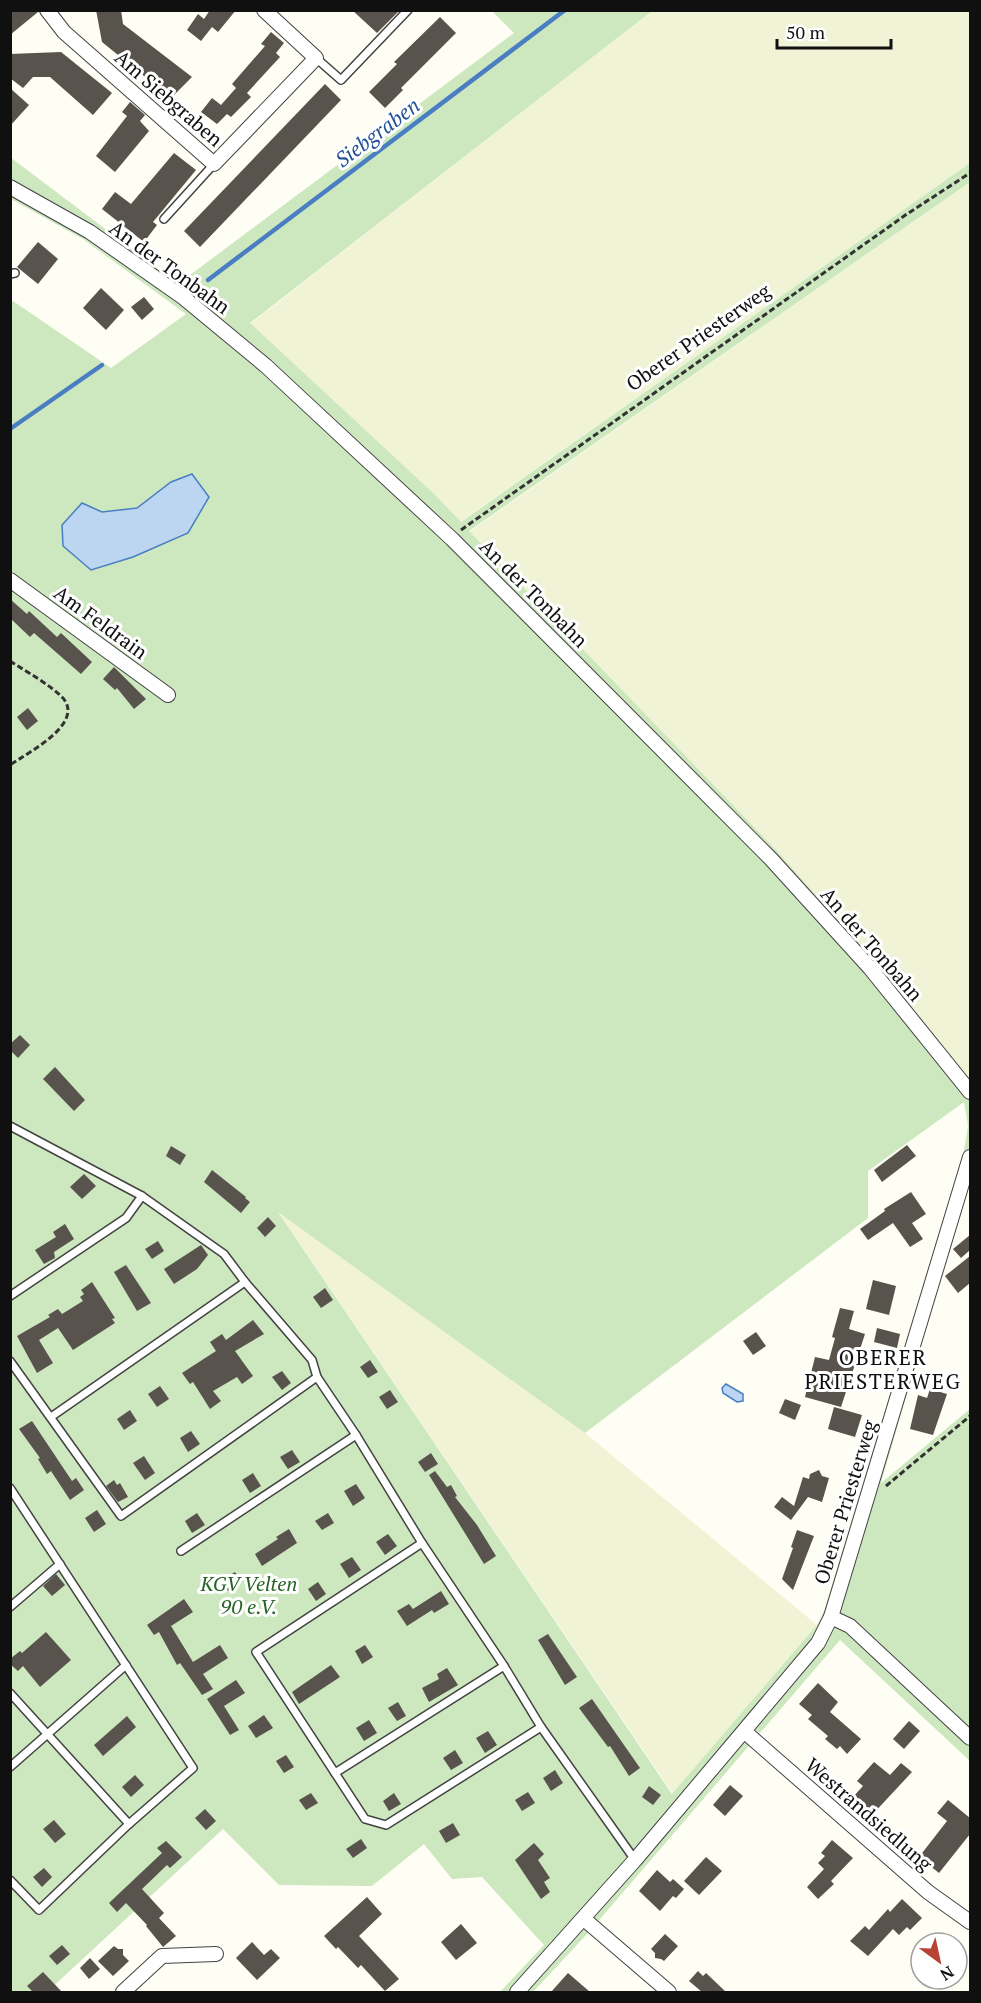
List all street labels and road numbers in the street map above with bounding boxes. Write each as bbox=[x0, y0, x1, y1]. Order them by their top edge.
street label: Am Siebgraben bbox=[109, 44, 229, 152]
street label: An der Tonbahn bbox=[104, 214, 236, 320]
street label: Oberer Priesterweg bbox=[620, 277, 776, 397]
street label: An der Tonbahn bbox=[474, 533, 594, 653]
street label: Am Feldrain bbox=[49, 579, 153, 665]
street label: An der Tonbahn bbox=[815, 881, 929, 1007]
street label: Oberer Priesterweg bbox=[807, 1416, 883, 1588]
street label: Westrandsiedlung bbox=[800, 1751, 939, 1877]

